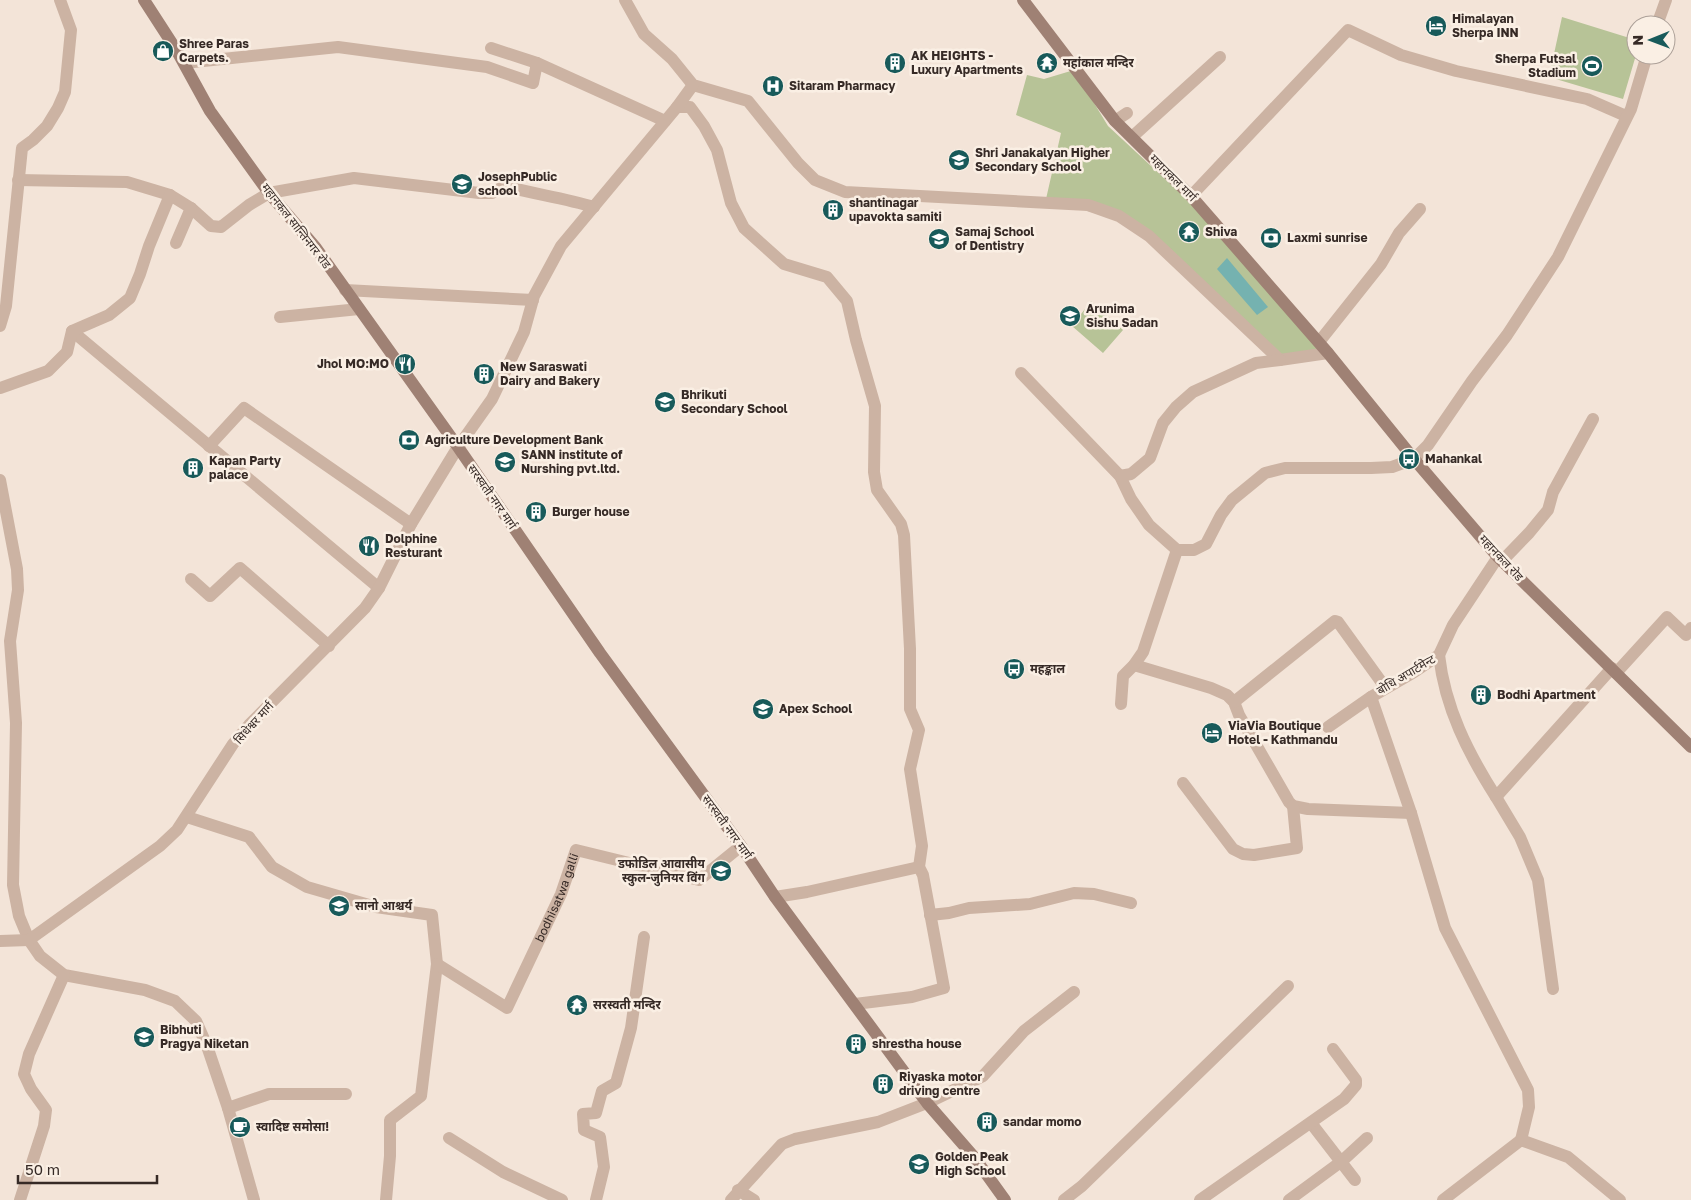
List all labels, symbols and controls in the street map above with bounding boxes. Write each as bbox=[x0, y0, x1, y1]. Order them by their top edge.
place label: Himalayan Sherpa INN bbox=[1452, 11, 1519, 40]
hotel icon: Himalayan Sherpa INN bbox=[1424, 14, 1448, 38]
north arrow bbox=[1626, 15, 1676, 65]
text: N bbox=[1629, 35, 1646, 46]
place label: Shree Paras Carpets. bbox=[179, 36, 249, 65]
shop icon: Shree Paras Carpets. bbox=[151, 39, 175, 63]
place label: AK HEIGHTS - Luxury Apartments bbox=[911, 48, 1023, 77]
building icon: AK HEIGHTS - Luxury Apartments bbox=[883, 51, 907, 75]
temple icon: महांकाल मन्दिर bbox=[1035, 51, 1059, 75]
place label: Sherpa Futsal Stadium bbox=[1495, 51, 1576, 80]
sports icon: Sherpa Futsal Stadium bbox=[1580, 54, 1604, 78]
place label: महांकाल मन्दिर bbox=[1063, 55, 1135, 70]
hospital icon: Sitaram Pharmacy bbox=[761, 74, 785, 98]
place label: Sitaram Pharmacy bbox=[789, 78, 896, 93]
place label: Shri Janakalyan Higher Secondary School bbox=[975, 145, 1110, 174]
school or university icon: Shri Janakalyan Higher Secondary School bbox=[947, 148, 971, 172]
street label: महानकल मार्ग bbox=[1147, 151, 1201, 205]
place label: JosephPublic school bbox=[478, 169, 557, 198]
school or university icon: JosephPublic school bbox=[450, 172, 474, 196]
street label: महानकल सान्तिनगर रोड bbox=[258, 180, 335, 272]
place label: shantinagar upavokta samiti bbox=[849, 195, 942, 224]
building icon: shantinagar upavokta samiti bbox=[821, 198, 845, 222]
temple icon: Shiva bbox=[1177, 220, 1201, 244]
place label: Samaj School of Dentistry bbox=[955, 224, 1034, 253]
place label: Shiva bbox=[1205, 224, 1237, 239]
bank icon: Laxmi sunrise bbox=[1259, 226, 1283, 250]
school or university icon: Samaj School of Dentistry bbox=[927, 227, 951, 251]
place label: Laxmi sunrise bbox=[1287, 230, 1368, 245]
place label: Arunima Sishu Sadan bbox=[1086, 301, 1158, 330]
school or university icon: Arunima Sishu Sadan bbox=[1058, 304, 1082, 328]
restaurant icon: Jhol MO:MO bbox=[393, 352, 417, 376]
place label: Jhol MO:MO bbox=[317, 356, 389, 371]
place label: New Saraswati Dairy and Bakery bbox=[500, 359, 601, 388]
building icon: New Saraswati Dairy and Bakery bbox=[472, 362, 496, 386]
place label: Bhrikuti Secondary School bbox=[681, 387, 788, 416]
school or university icon: Bhrikuti Secondary School bbox=[653, 390, 677, 414]
bank icon: Agriculture Development Bank bbox=[397, 428, 421, 452]
place label: Agriculture Development Bank bbox=[425, 432, 603, 447]
place label: SANN institute of Nurshing pvt.ltd. bbox=[521, 447, 623, 476]
bus stop icon: Mahankal bbox=[1397, 447, 1421, 471]
school or university icon: SANN institute of Nurshing pvt.ltd. bbox=[493, 450, 517, 474]
place label: Mahankal bbox=[1425, 451, 1482, 466]
place label: Kapan Party palace bbox=[209, 453, 282, 482]
building icon: Kapan Party palace bbox=[181, 456, 205, 480]
street label: सरस्वती नगर मार्ग bbox=[465, 461, 521, 533]
building icon: Burger house bbox=[524, 500, 548, 524]
place label: Burger house bbox=[552, 504, 630, 519]
place label: Dolphine Resturant bbox=[385, 531, 443, 560]
street label: महानकल रोड bbox=[1476, 531, 1527, 584]
restaurant icon: Dolphine Resturant bbox=[357, 534, 381, 558]
street label: बोधि अपार्टमेन्ट bbox=[1374, 651, 1439, 698]
bus stop icon: महङ्काल bbox=[1002, 657, 1026, 681]
place label: महङ्काल bbox=[1030, 661, 1066, 676]
building icon: Bodhi Apartment bbox=[1469, 683, 1493, 707]
place label: Bodhi Apartment bbox=[1497, 687, 1596, 702]
school or university icon: Apex School bbox=[751, 697, 775, 721]
street label: सिधेश्वर मार्ग bbox=[231, 698, 277, 747]
place label: Apex School bbox=[779, 701, 852, 716]
place label: ViaVia Boutique Hotel - Kathmandu bbox=[1228, 718, 1338, 747]
hotel icon: ViaVia Boutique Hotel - Kathmandu bbox=[1200, 721, 1224, 745]
street label: सरस्वती नगर मार्ग bbox=[699, 792, 756, 863]
street label: bodhisatwa galli bbox=[531, 851, 581, 944]
place label: डफोडिल आवासीय स्कुल-जुनियर विंग bbox=[617, 856, 706, 887]
school or university icon: डफोडिल आवासीय स्कुल-जुनियर विंग bbox=[709, 859, 733, 883]
school or university icon: सानो आश्चर्य bbox=[327, 894, 351, 918]
place label: सानो आश्चर्य bbox=[355, 898, 413, 913]
temple icon: सरस्वती मन्दिर bbox=[565, 993, 589, 1017]
place label: सरस्वती मन्दिर bbox=[593, 997, 661, 1012]
place label: Bibhuti Pragya Niketan bbox=[160, 1022, 249, 1051]
school or university icon: Bibhuti Pragya Niketan bbox=[132, 1025, 156, 1049]
building icon: shrestha house bbox=[844, 1032, 868, 1056]
place label: shrestha house bbox=[872, 1036, 962, 1051]
place label: Riyaska motor driving centre bbox=[899, 1069, 983, 1098]
building icon: Riyaska motor driving centre bbox=[871, 1072, 895, 1096]
building icon: sandar momo bbox=[975, 1110, 999, 1134]
place label: sandar momo bbox=[1003, 1114, 1081, 1129]
cafe icon: स्वादिष्ट समोसा! bbox=[228, 1115, 252, 1139]
place label: स्वादिष्ट समोसा! bbox=[256, 1119, 329, 1134]
place label: Golden Peak High School bbox=[935, 1149, 1009, 1178]
scale bar bbox=[18, 1152, 156, 1184]
school or university icon: Golden Peak High School bbox=[907, 1152, 931, 1176]
text: 50 m bbox=[25, 1160, 60, 1178]

